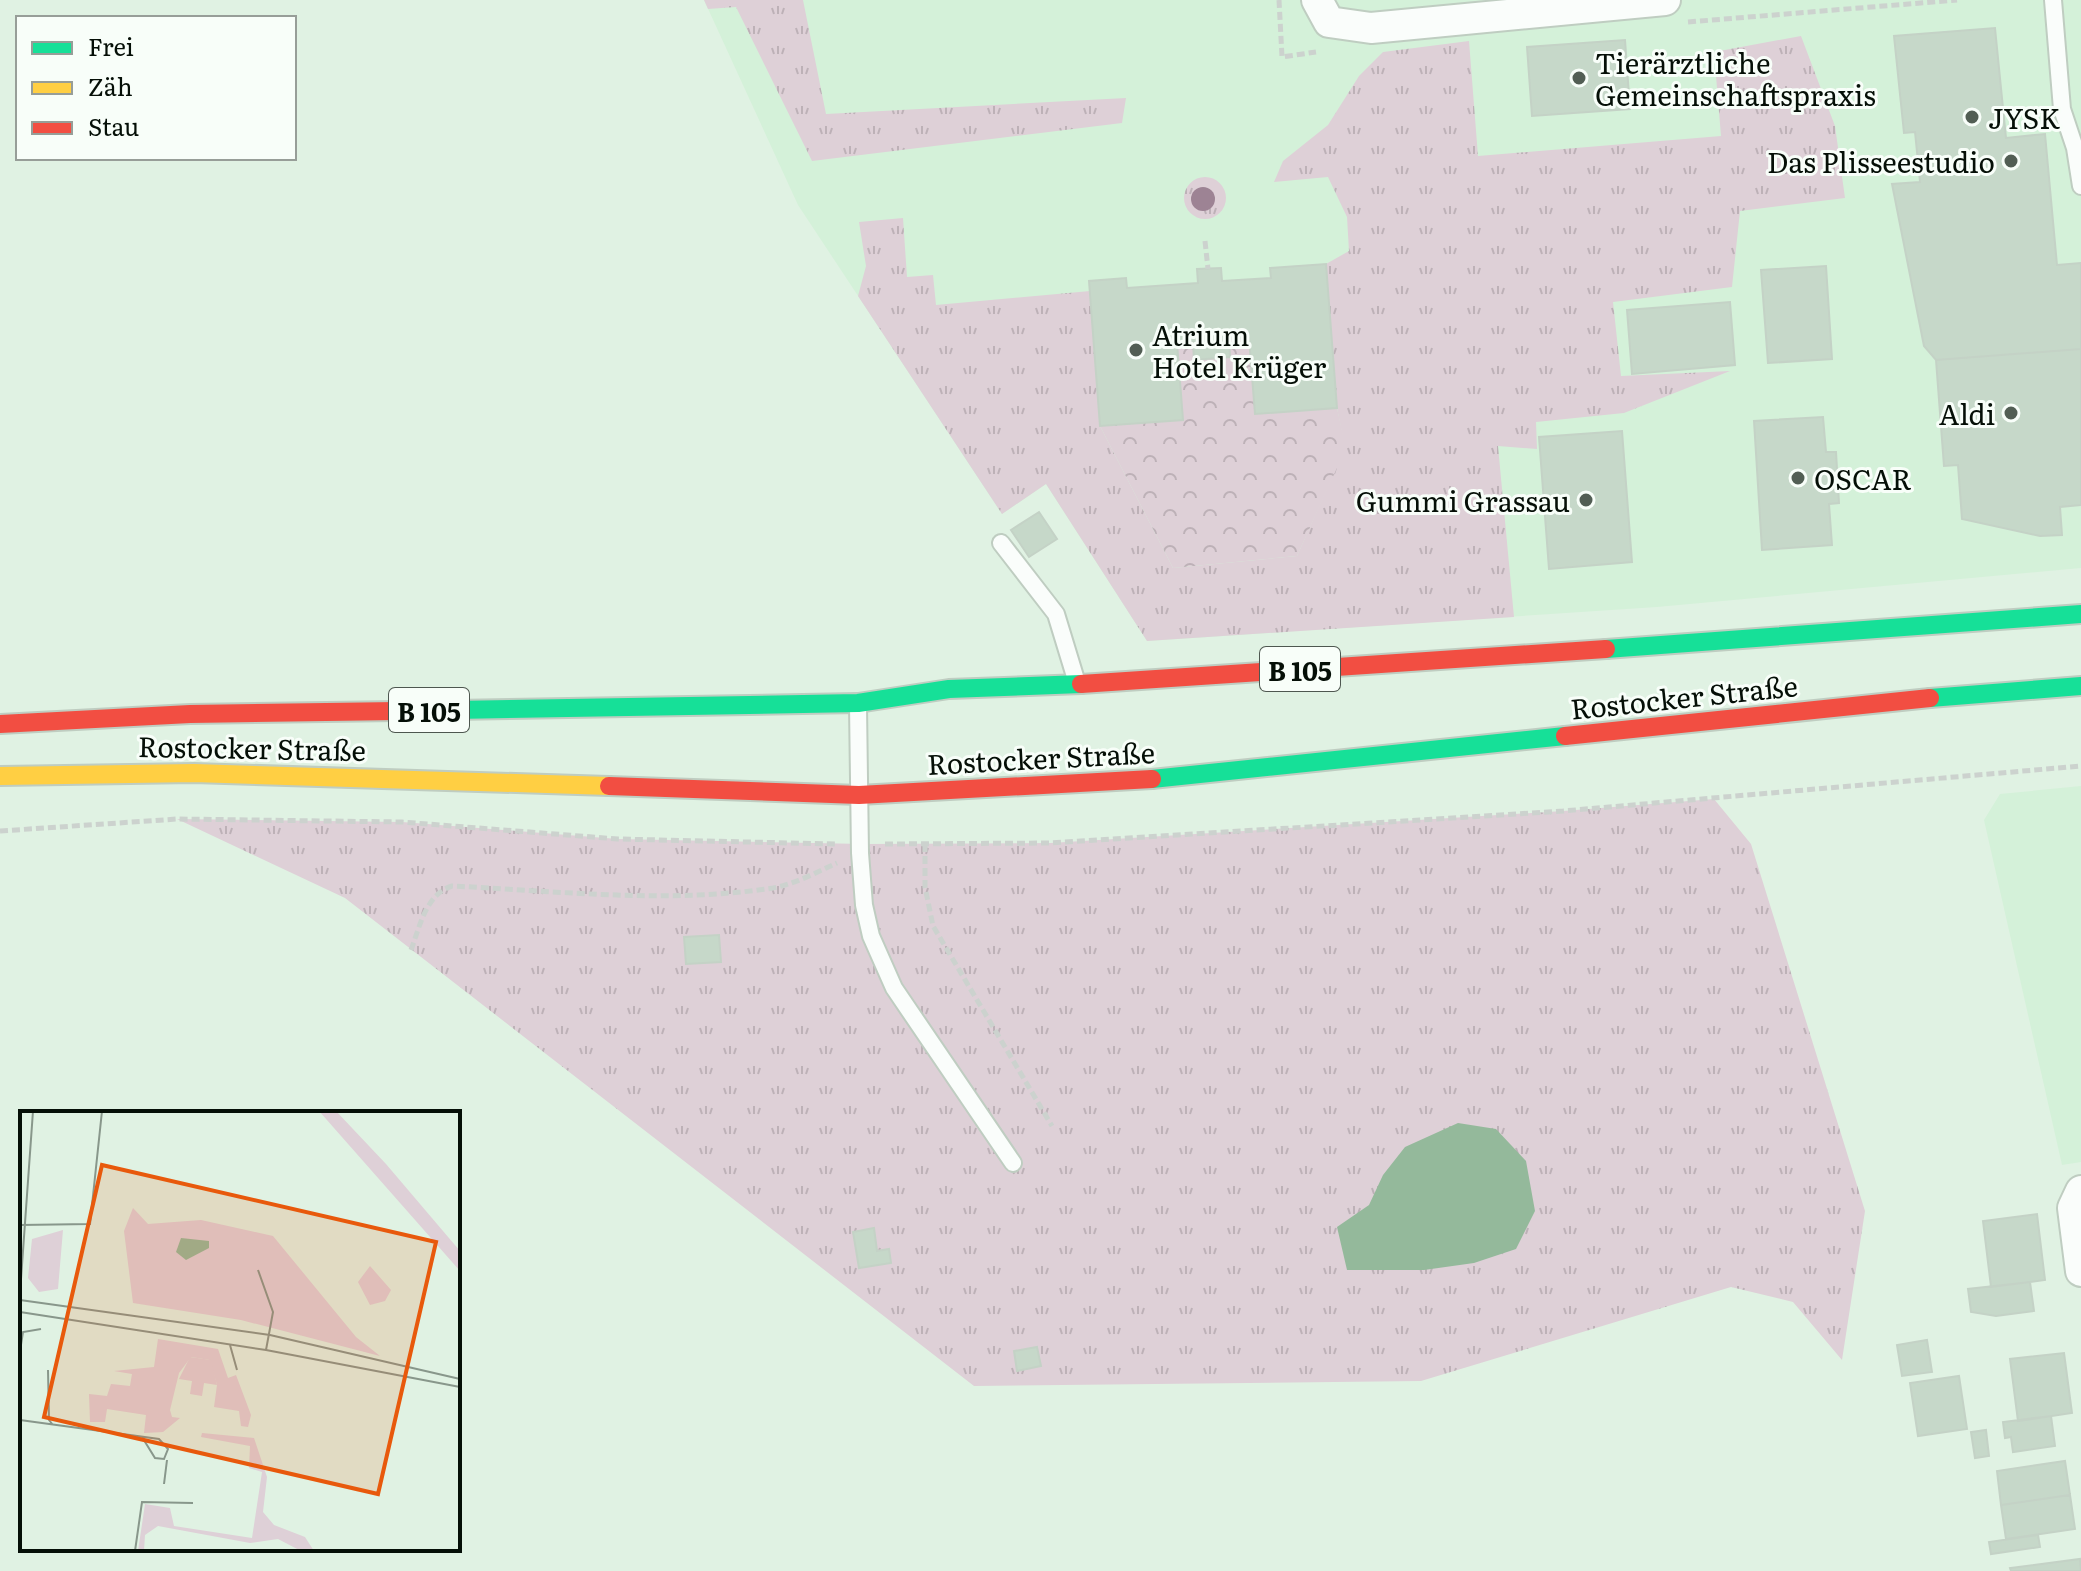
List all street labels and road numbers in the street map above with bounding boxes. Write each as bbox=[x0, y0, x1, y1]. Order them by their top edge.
road number: B 105 bbox=[1260, 647, 1340, 691]
street label: Rostocker Straße bbox=[1568, 663, 1800, 729]
road number: B 105 bbox=[389, 688, 469, 732]
street label: Rostocker Straße bbox=[138, 724, 366, 770]
street label: Rostocker Straße bbox=[926, 730, 1156, 784]

